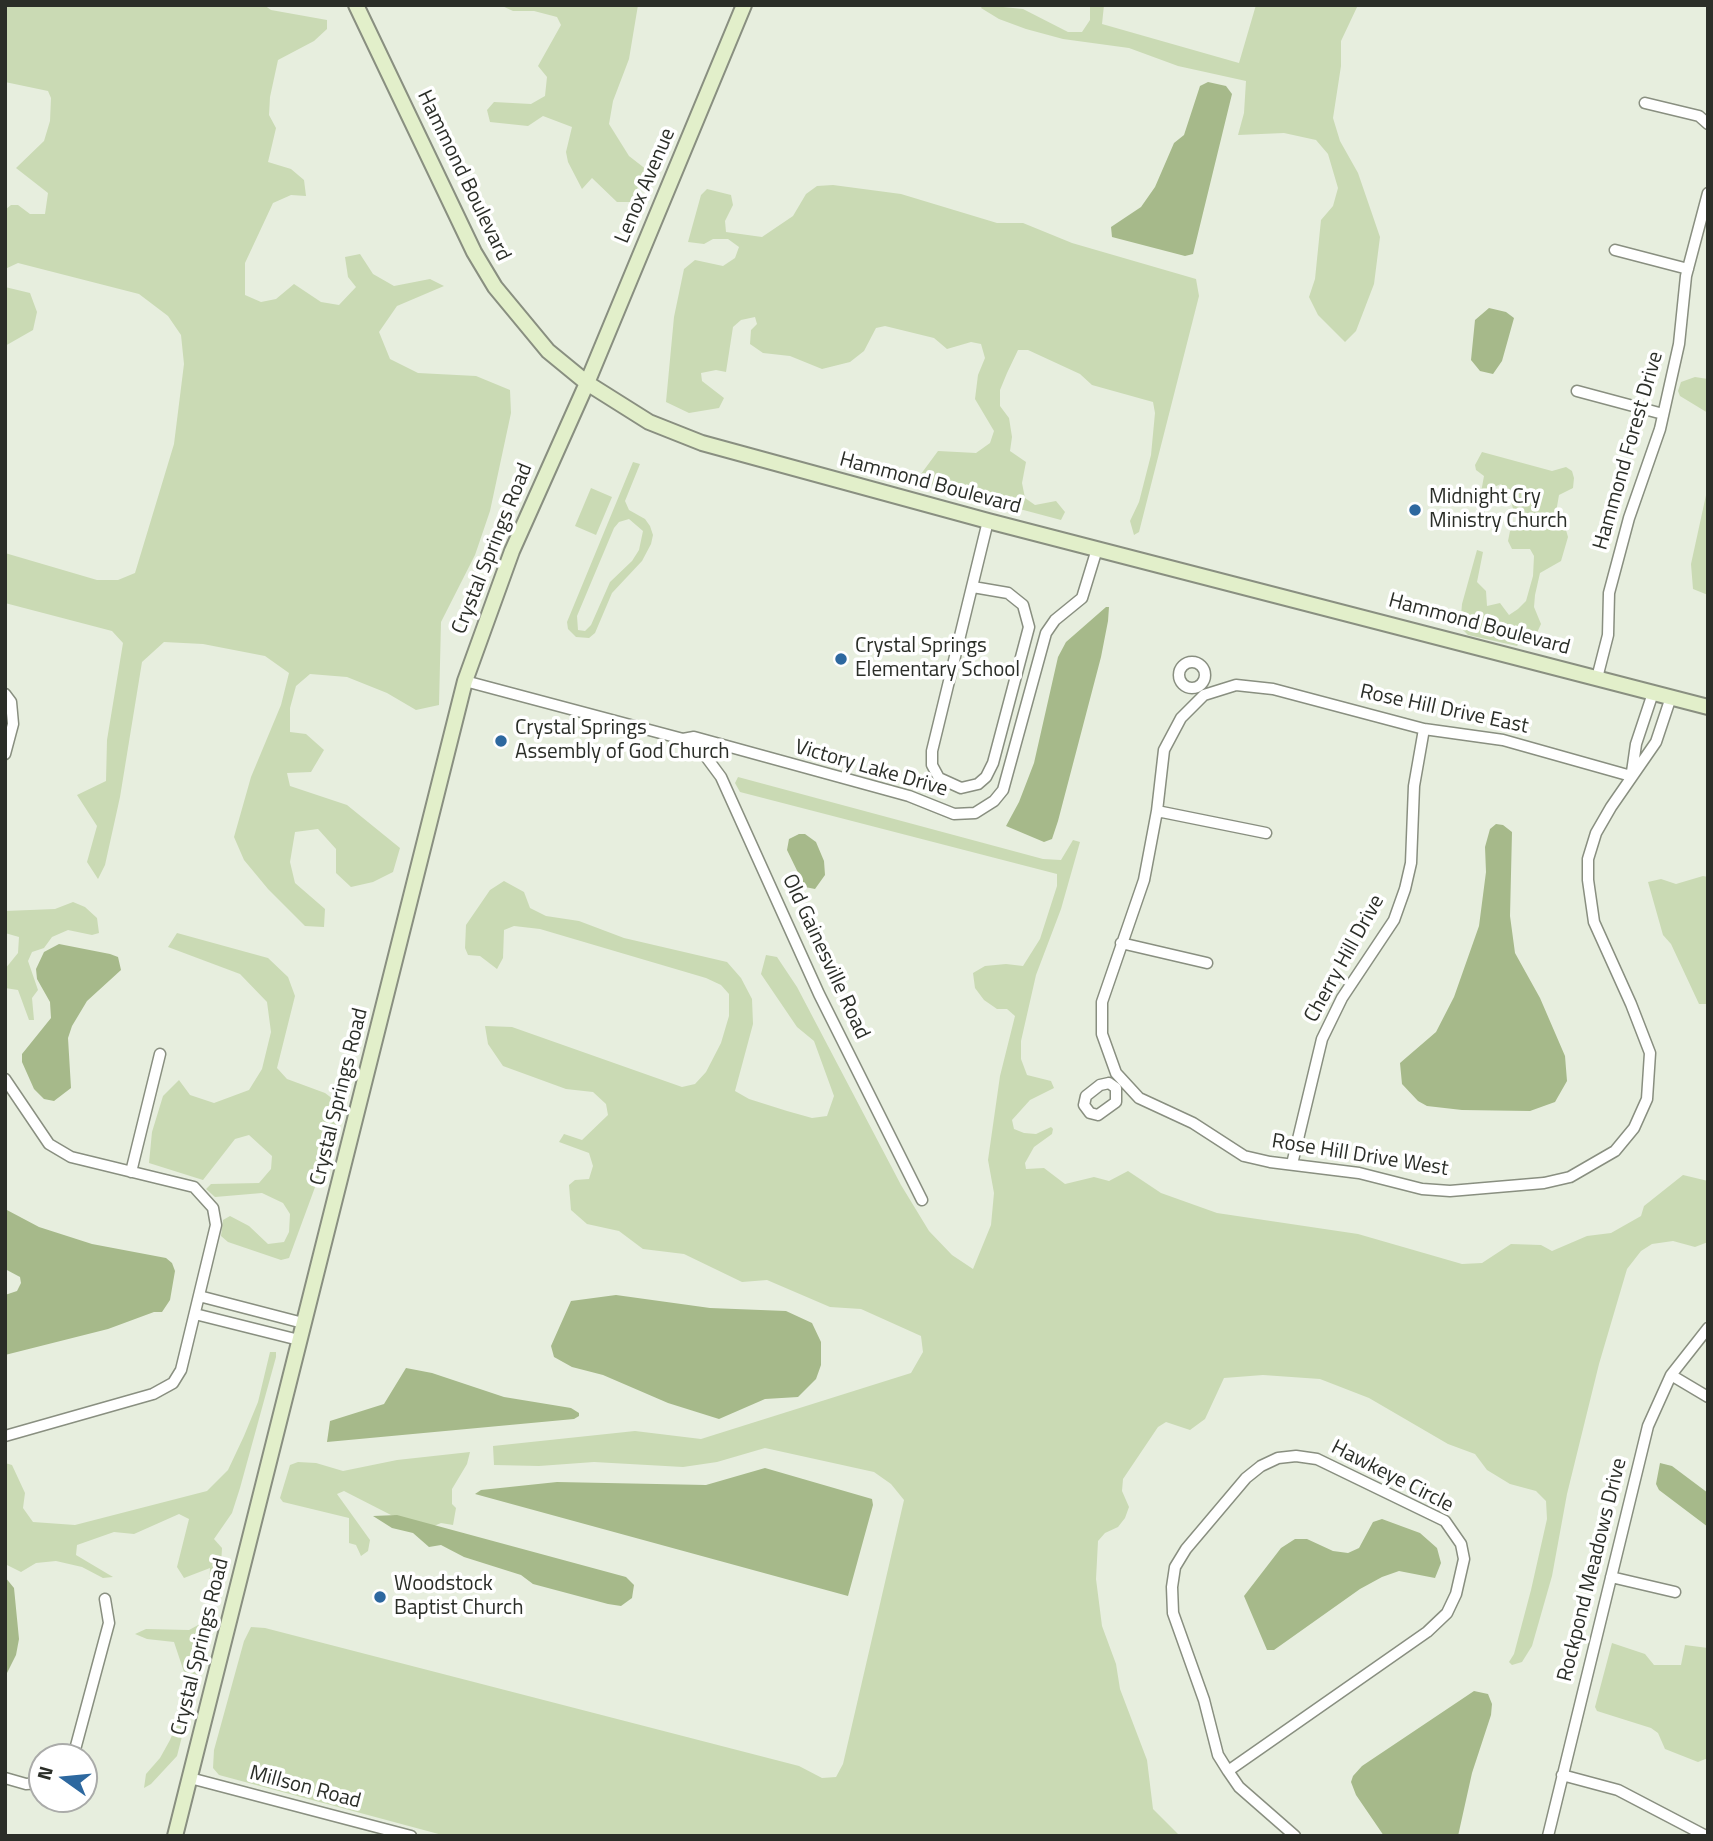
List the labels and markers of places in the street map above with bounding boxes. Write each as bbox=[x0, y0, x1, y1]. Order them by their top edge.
place label: Midnight Cry Ministry Church bbox=[1429, 485, 1568, 535]
marker: Midnight Cry Ministry Church bbox=[1407, 502, 1423, 518]
place label: Crystal Springs Elementary School bbox=[855, 634, 1020, 684]
marker: Crystal Springs Elementary School bbox=[833, 651, 849, 667]
place label: Crystal Springs Assembly of God Church bbox=[515, 716, 730, 766]
marker: Crystal Springs Assembly of God Church bbox=[493, 733, 509, 749]
place label: Woodstock Baptist Church bbox=[394, 1572, 524, 1622]
marker: Woodstock Baptist Church bbox=[372, 1589, 388, 1605]

